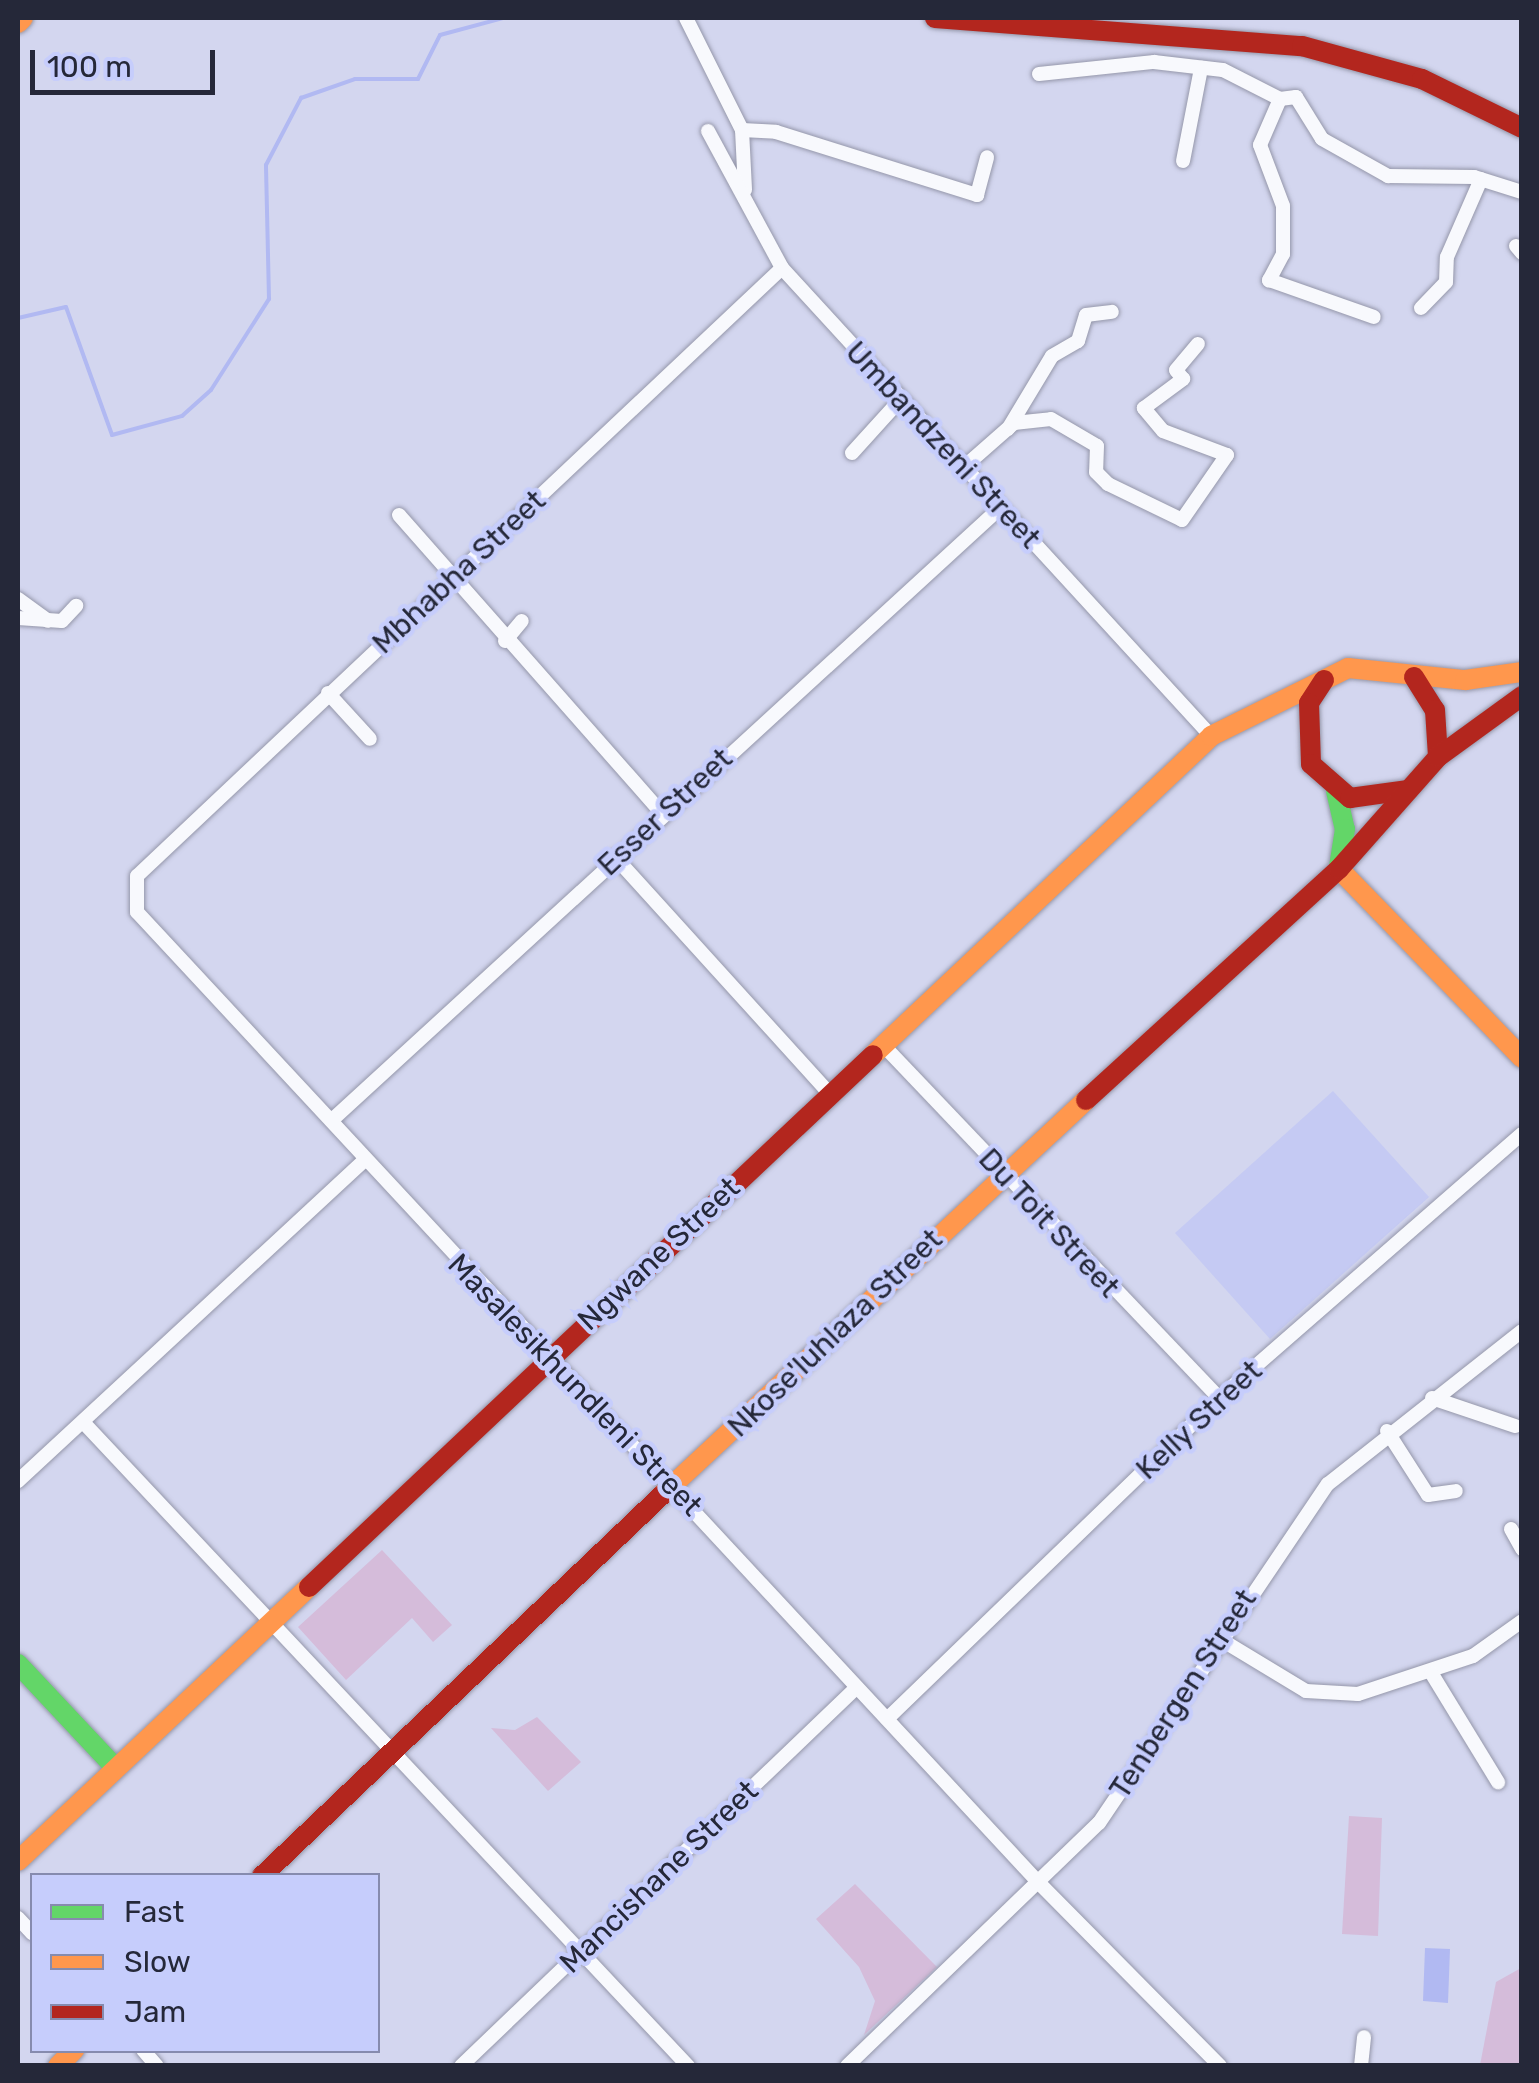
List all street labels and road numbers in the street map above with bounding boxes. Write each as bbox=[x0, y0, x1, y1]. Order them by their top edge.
street label: Umbandzeni Street bbox=[838, 334, 1048, 556]
street label: Mbhabha Street bbox=[365, 483, 553, 661]
street label: Esser Street bbox=[590, 741, 740, 883]
street label: Du Toit Street bbox=[971, 1141, 1127, 1305]
street label: Ngwane Street bbox=[571, 1170, 747, 1338]
street label: Nkose'luhlaza Street bbox=[720, 1221, 950, 1445]
street label: Masalesikhundleni Street bbox=[440, 1246, 710, 1524]
street label: Kelly Street bbox=[1129, 1353, 1269, 1487]
street label: Tenbergen Street bbox=[1102, 1583, 1264, 1805]
street label: Mancishane Street bbox=[552, 1773, 766, 1981]

